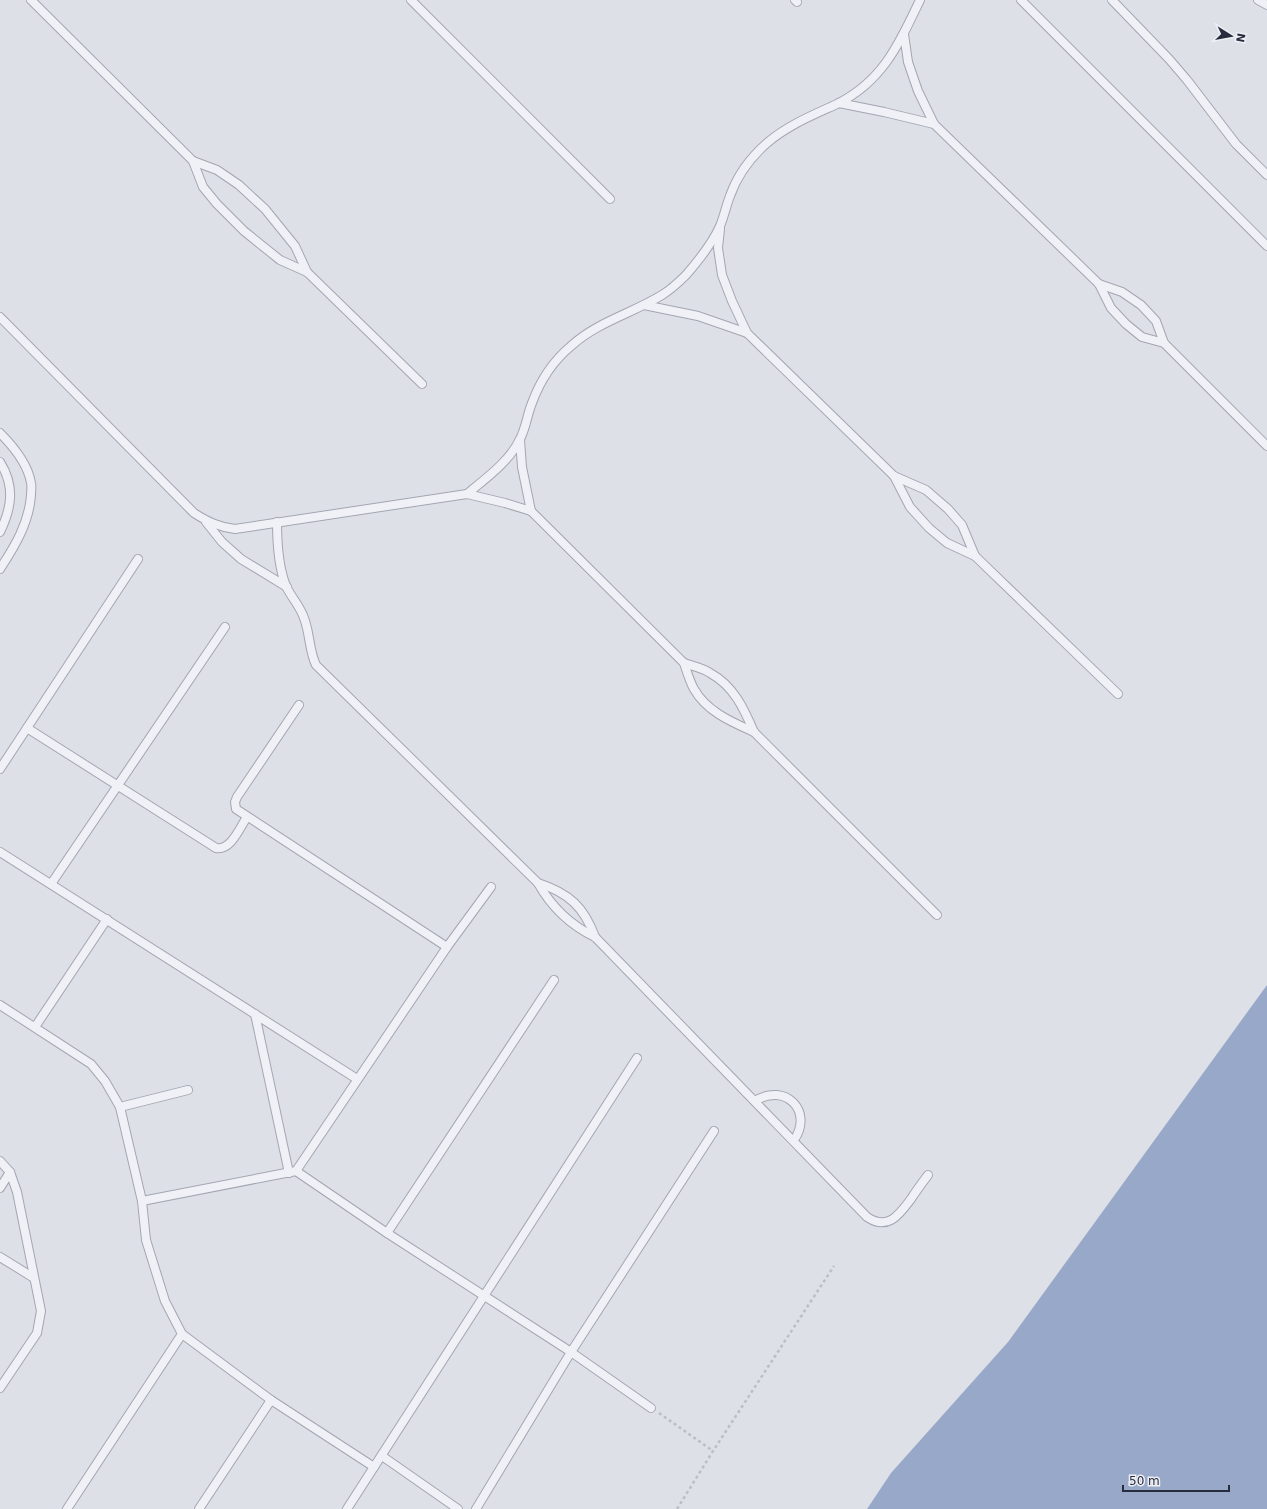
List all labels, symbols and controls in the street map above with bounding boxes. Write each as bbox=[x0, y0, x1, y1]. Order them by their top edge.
north arrow bbox=[1211, 16, 1251, 56]
text: N bbox=[1233, 32, 1248, 44]
scale bar bbox=[1123, 1467, 1229, 1493]
text: 50 m bbox=[1129, 1474, 1160, 1488]

